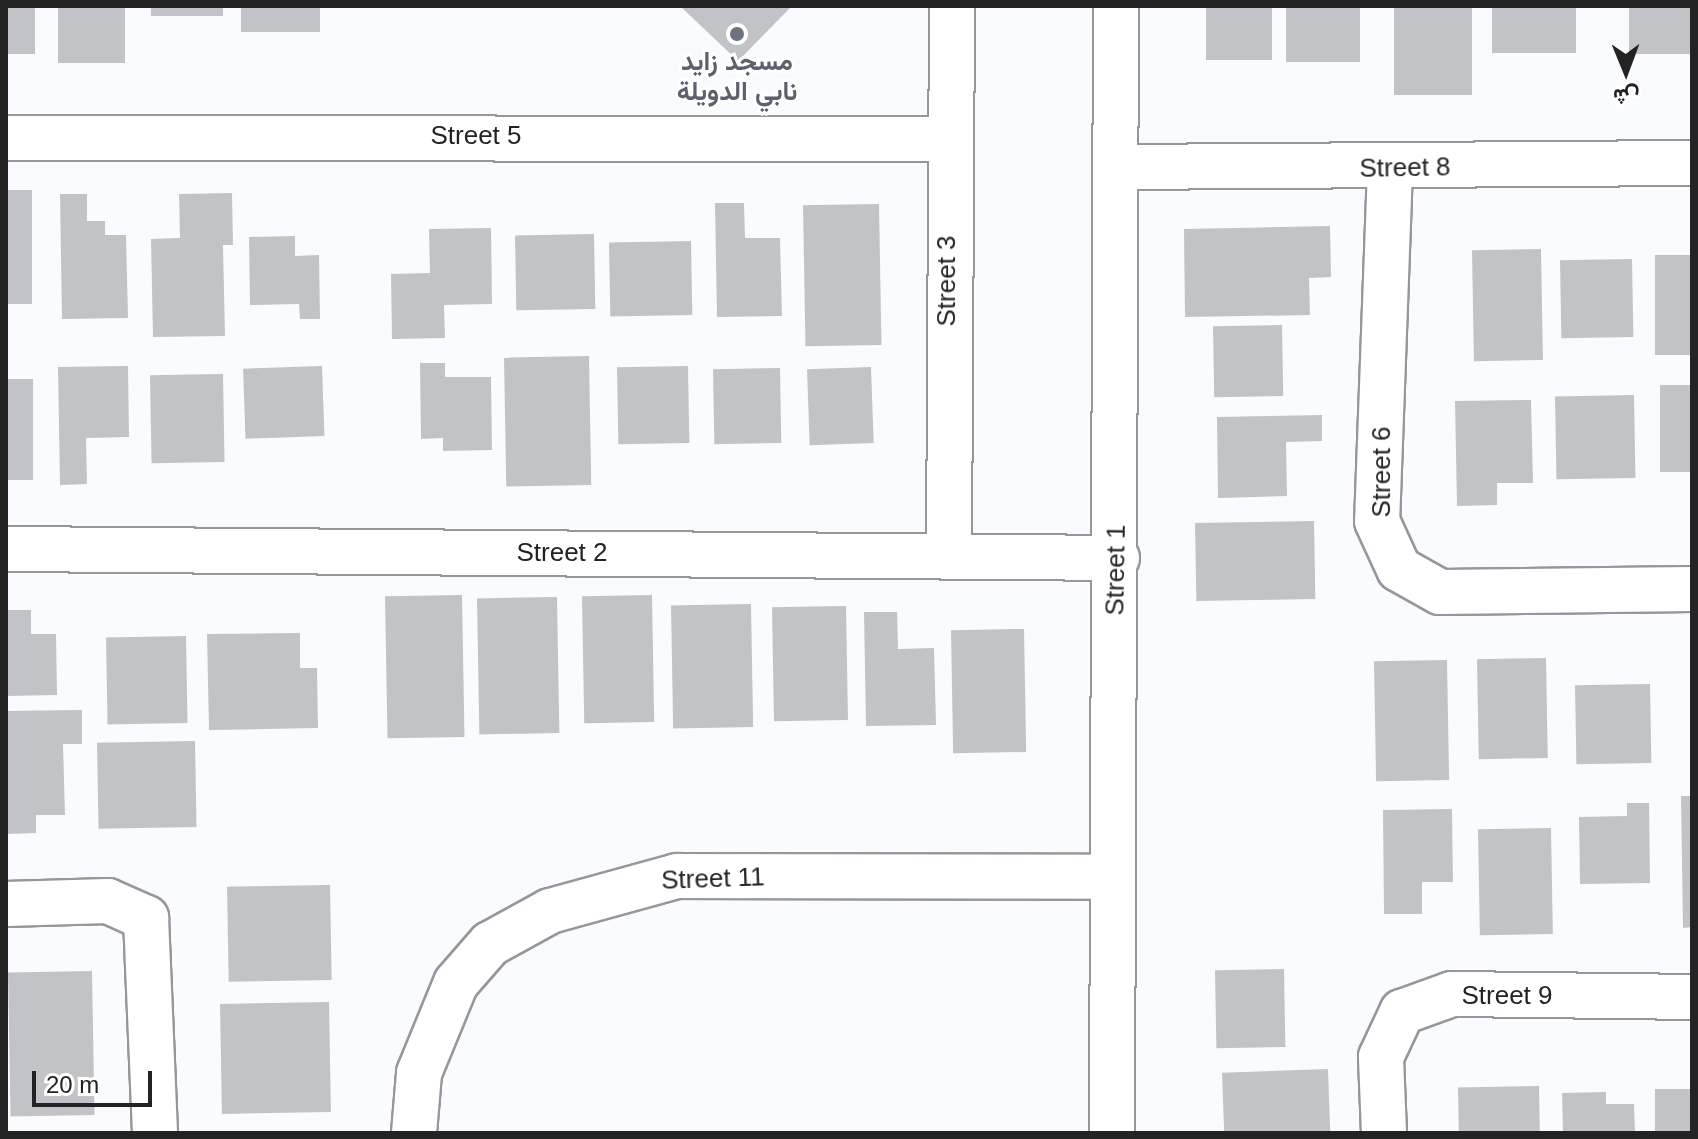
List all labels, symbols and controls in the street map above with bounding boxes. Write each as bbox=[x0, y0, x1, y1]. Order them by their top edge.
marker: مسجد زايد نابي الدويلة bbox=[728, 25, 746, 43]
north arrow bbox=[1586, 32, 1666, 112]
place label: مسجد زايد نابي الدويلة bbox=[677, 46, 797, 108]
text: ش bbox=[1613, 84, 1640, 109]
street label: Street 5 bbox=[430, 120, 522, 152]
street label: Street 8 bbox=[1359, 152, 1451, 184]
street label: Street 3 bbox=[931, 235, 963, 327]
street label: Street 6 bbox=[1366, 426, 1398, 518]
street label: Street 1 bbox=[1100, 524, 1132, 616]
street label: Street 2 bbox=[516, 537, 608, 569]
street label: Street 11 bbox=[661, 862, 765, 896]
street label: Street 9 bbox=[1461, 980, 1553, 1012]
scale bar bbox=[36, 1055, 156, 1105]
text: 20 m bbox=[46, 1071, 99, 1098]

